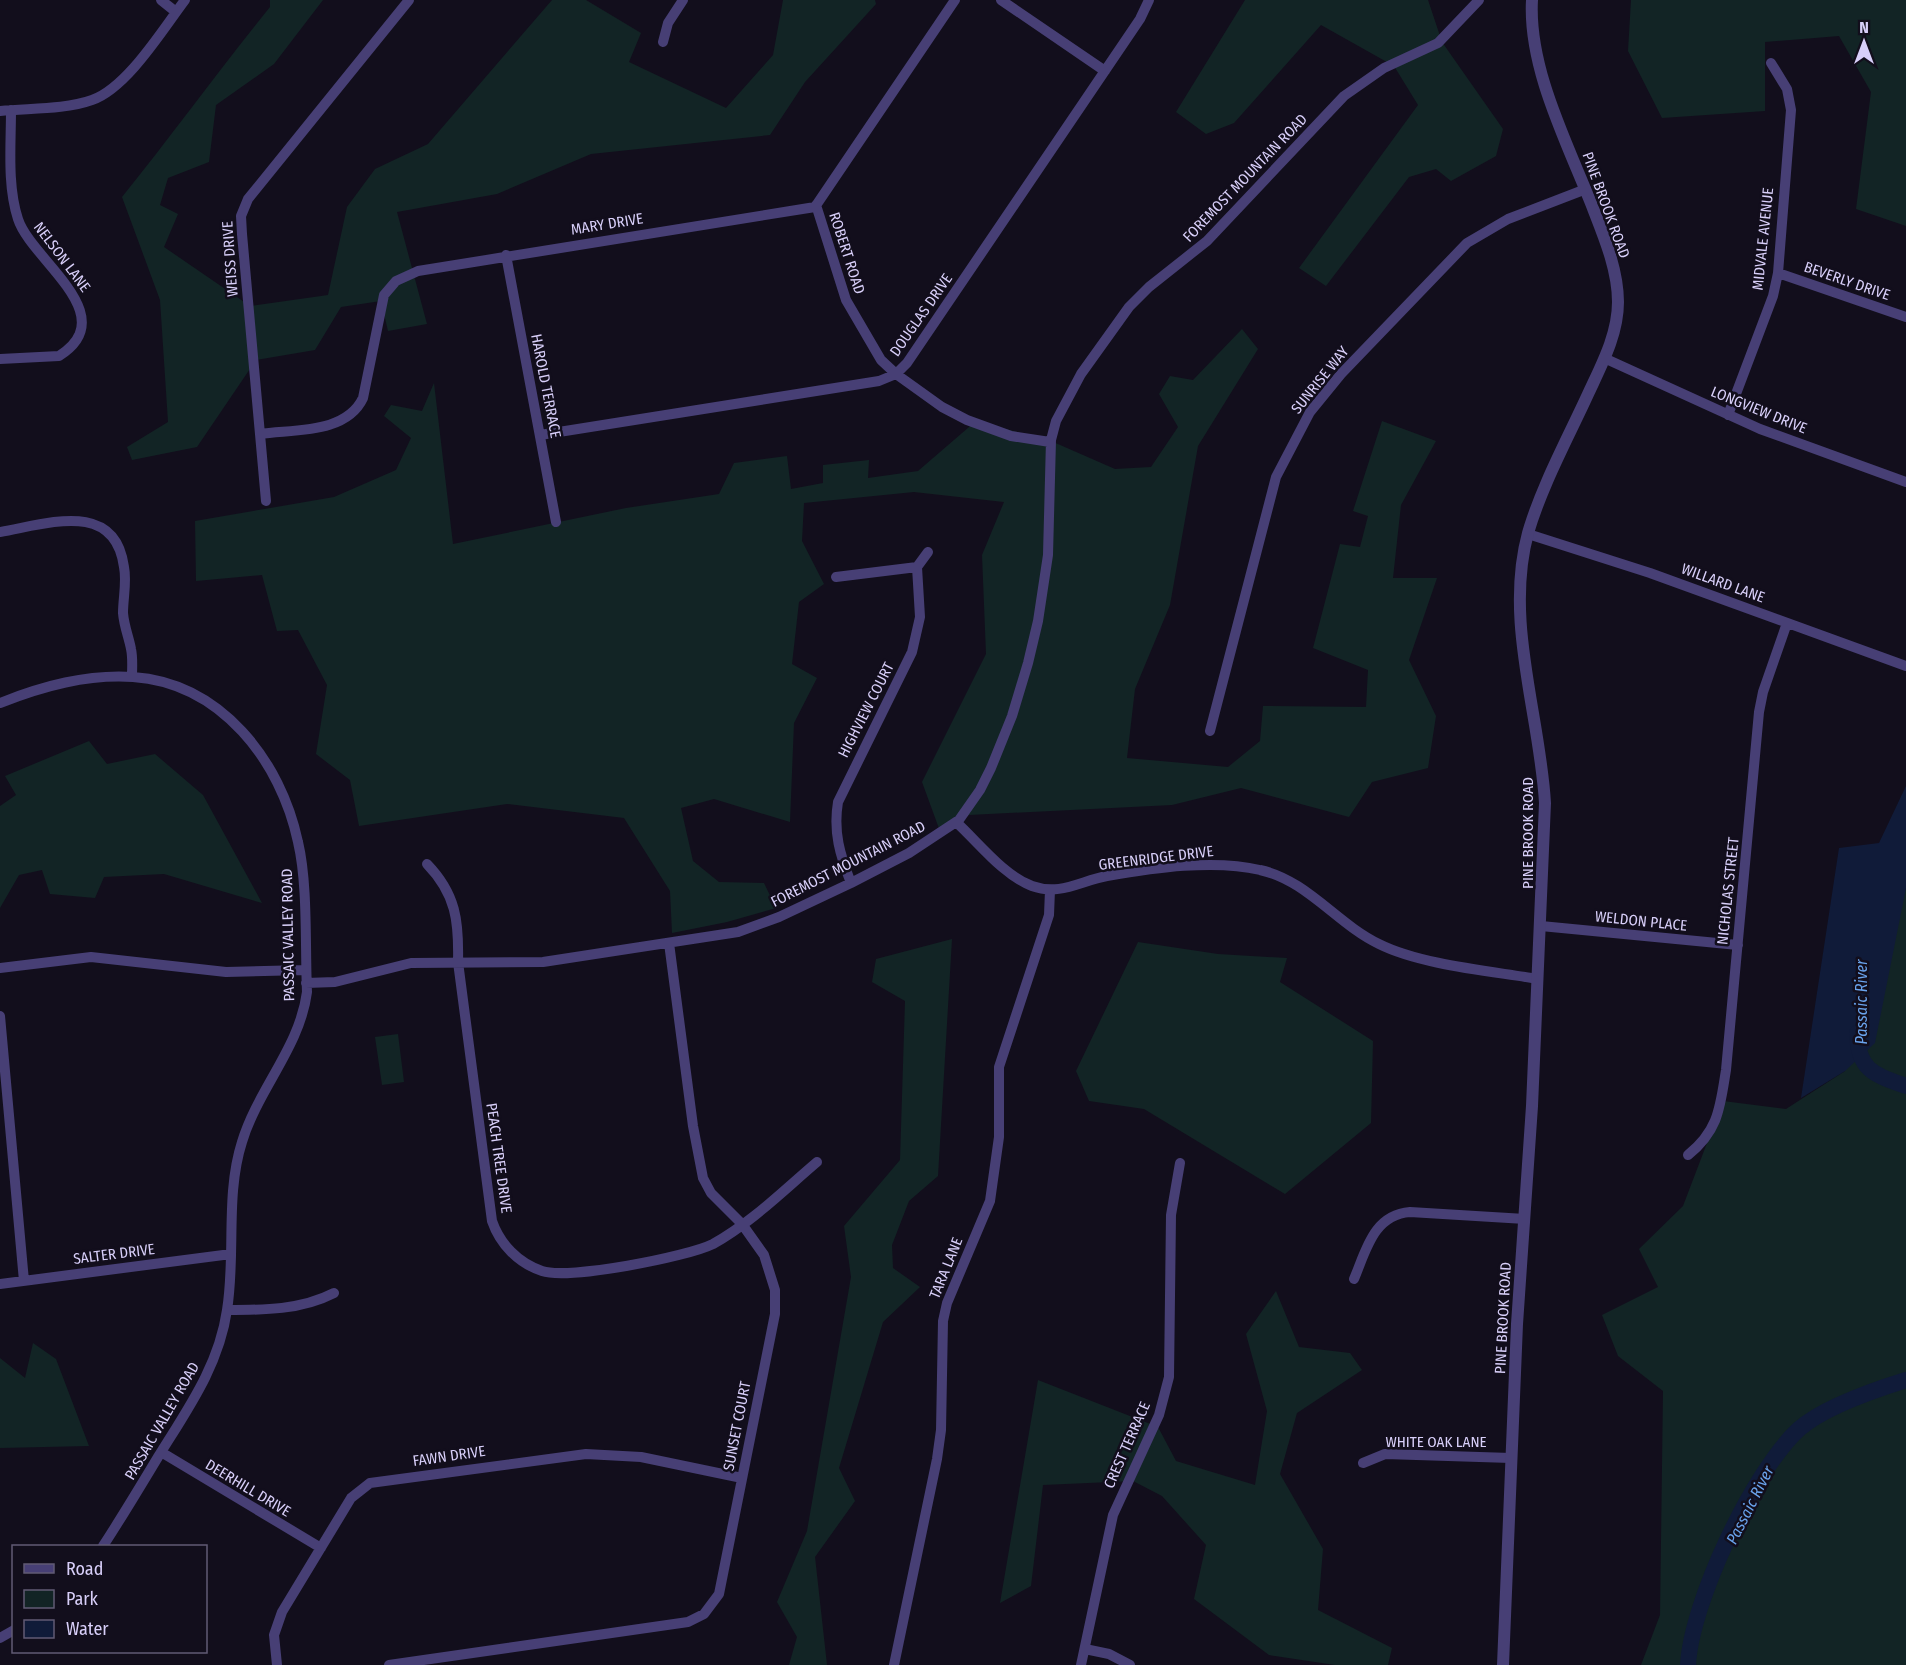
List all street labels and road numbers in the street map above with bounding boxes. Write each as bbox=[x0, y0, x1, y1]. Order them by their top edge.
street label: FOREMOST MOUNTAIN ROAD bbox=[1179, 110, 1311, 246]
street label: PINE BROOK ROAD bbox=[1578, 149, 1634, 261]
street label: MIDVALE AVENUE bbox=[1749, 187, 1777, 291]
street label: MARY DRIVE bbox=[570, 209, 644, 239]
street label: ROBERT ROAD bbox=[825, 210, 869, 296]
street label: NELSON LANE bbox=[30, 219, 94, 295]
street label: WEISS DRIVE bbox=[218, 221, 242, 297]
street label: BEVERLY DRIVE bbox=[1802, 258, 1892, 304]
street label: DOUGLAS DRIVE bbox=[886, 270, 956, 360]
street label: HAROLD TERRACE bbox=[527, 332, 565, 440]
street label: SUNRISE WAY bbox=[1287, 342, 1353, 417]
street label: LONGVIEW DRIVE bbox=[1708, 383, 1810, 437]
street label: WILLARD LANE bbox=[1679, 560, 1767, 606]
street label: HIGHVIEW COURT bbox=[834, 659, 898, 761]
street label: PINE BROOK ROAD bbox=[1519, 777, 1537, 889]
street label: FOREMOST MOUNTAIN ROAD bbox=[768, 817, 928, 911]
street label: NICHOLAS STREET bbox=[1713, 836, 1743, 946]
street label: GREENRIDGE DRIVE bbox=[1098, 842, 1214, 874]
street label: PASSAIC VALLEY ROAD bbox=[278, 868, 298, 1002]
street label: WELDON PLACE bbox=[1594, 907, 1688, 935]
street label: PEACH TREE DRIVE bbox=[482, 1102, 516, 1214]
street label: TARA LANE bbox=[926, 1235, 966, 1301]
street label: SALTER DRIVE bbox=[72, 1240, 156, 1268]
street label: PINE BROOK ROAD bbox=[1491, 1262, 1515, 1374]
street label: PASSAIC VALLEY ROAD bbox=[121, 1359, 203, 1483]
street label: SUNSET COURT bbox=[720, 1380, 754, 1472]
street label: CREST TERRACE bbox=[1100, 1399, 1154, 1491]
street label: WHITE OAK LANE bbox=[1385, 1433, 1487, 1451]
street label: FAWN DRIVE bbox=[412, 1442, 486, 1470]
street label: DEERHILL DRIVE bbox=[202, 1455, 294, 1521]

